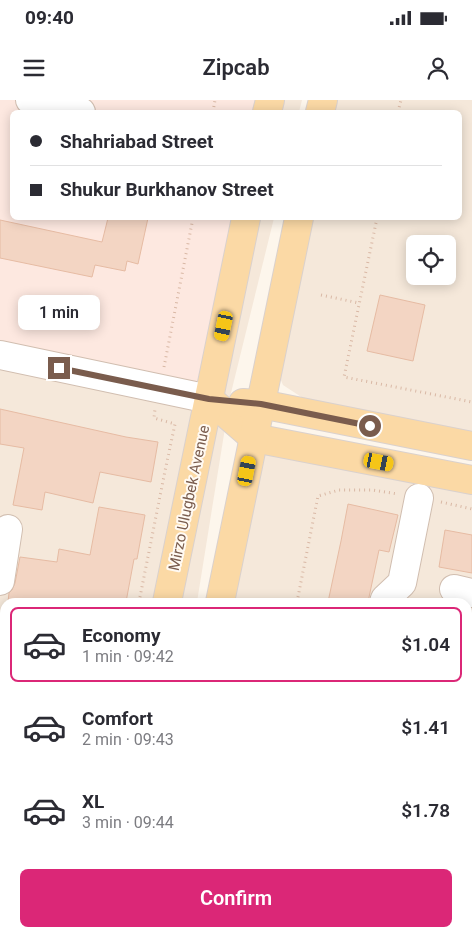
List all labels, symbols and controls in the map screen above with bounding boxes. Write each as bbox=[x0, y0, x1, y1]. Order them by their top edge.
text: 09:40 bbox=[25, 6, 74, 29]
icon: menu bbox=[20, 54, 48, 82]
icon: person bbox=[424, 54, 452, 82]
text: Zipcab bbox=[202, 55, 270, 80]
text: Shahriabad Street bbox=[60, 130, 213, 153]
text: Shukur Burkhanov Street bbox=[60, 178, 274, 201]
map controls bbox=[406, 235, 456, 285]
button: locate bbox=[406, 235, 456, 285]
callout: 1 min bbox=[18, 296, 100, 330]
text: 1 min bbox=[39, 303, 79, 322]
car bbox=[213, 310, 234, 342]
route end bbox=[48, 357, 70, 379]
route start bbox=[359, 415, 381, 437]
street label: Mirzo Ulugbek Avenue bbox=[165, 424, 213, 572]
car bbox=[362, 452, 395, 472]
car bbox=[236, 455, 257, 487]
icon: car bbox=[22, 622, 67, 667]
text: Economy bbox=[82, 624, 161, 647]
text: $1.04 bbox=[401, 633, 450, 656]
text: 1 min · 09:42 bbox=[82, 647, 174, 666]
icon: car bbox=[22, 705, 67, 750]
text: Comfort bbox=[82, 707, 153, 730]
text: $1.41 bbox=[401, 716, 450, 739]
text: 2 min · 09:43 bbox=[82, 730, 174, 749]
icon: car bbox=[22, 788, 67, 833]
text: XL bbox=[82, 790, 104, 813]
text: $1.78 bbox=[401, 799, 450, 822]
text: 3 min · 09:44 bbox=[82, 813, 174, 832]
button: Confirm bbox=[20, 869, 452, 927]

